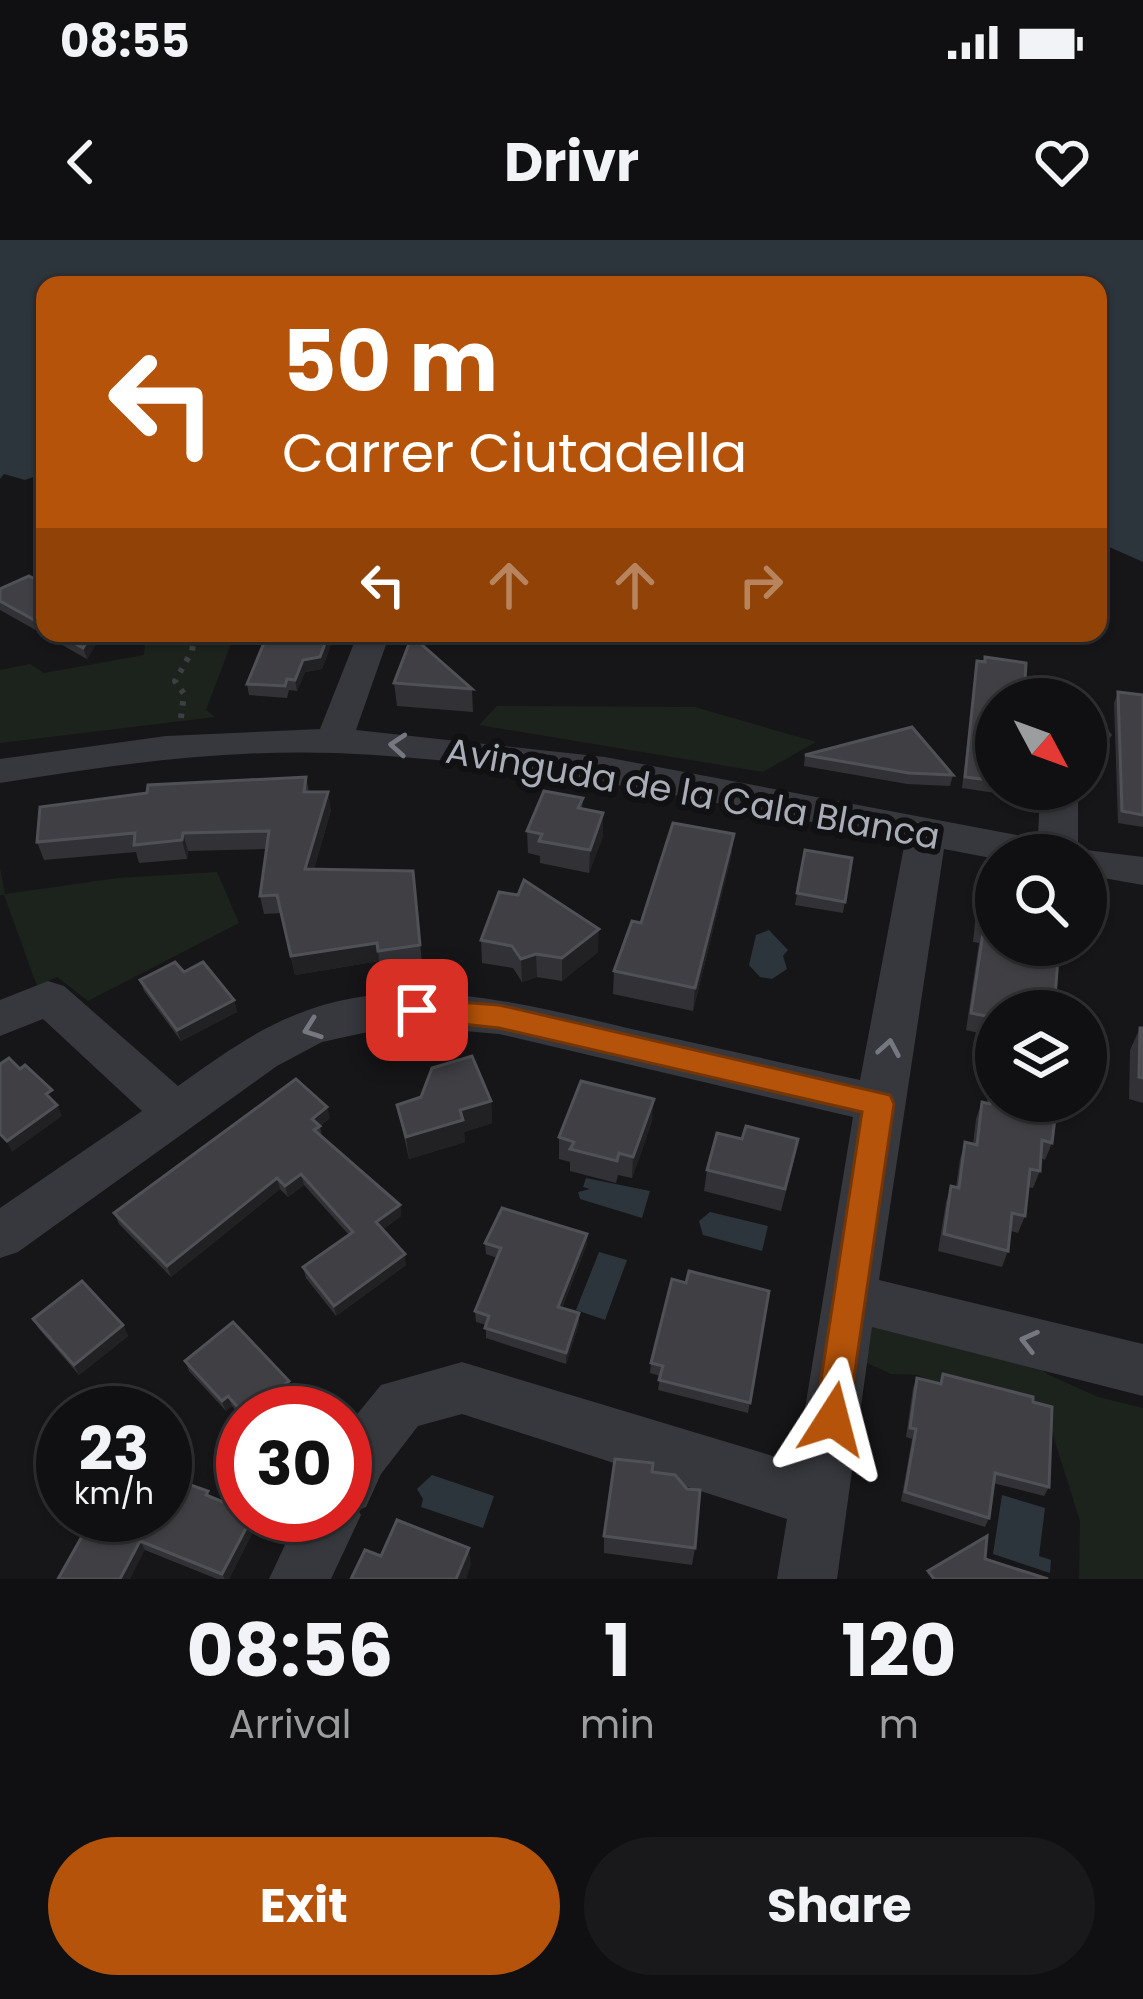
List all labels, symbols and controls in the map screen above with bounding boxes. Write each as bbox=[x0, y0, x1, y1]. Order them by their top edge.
text: 08:55 bbox=[60, 10, 190, 73]
text: Drivr bbox=[504, 124, 639, 200]
icon: back bbox=[48, 129, 114, 195]
icon: heart bbox=[1029, 129, 1095, 195]
text: 50 m bbox=[282, 303, 498, 420]
icon: left bbox=[84, 324, 240, 480]
text: Carrer Ciutadella bbox=[282, 415, 747, 491]
icon: left bbox=[350, 552, 416, 618]
icon: ahead bbox=[476, 552, 542, 618]
icon: ahead bbox=[602, 552, 668, 618]
icon: right bbox=[728, 552, 794, 618]
north arrow bbox=[975, 678, 1107, 810]
map controls bbox=[975, 678, 1107, 1122]
street label: Avinguda de la Cala Blanca bbox=[442, 725, 944, 862]
one-way arrow bbox=[388, 732, 407, 758]
button: search bbox=[975, 834, 1107, 966]
pin bbox=[366, 959, 468, 1061]
icon: arrive bbox=[384, 977, 450, 1043]
button: layers bbox=[975, 990, 1107, 1122]
one-way arrow bbox=[303, 1015, 324, 1039]
one-way arrow bbox=[875, 1039, 900, 1059]
one-way arrow bbox=[1020, 1331, 1040, 1356]
position arrow bbox=[770, 1356, 896, 1482]
speed limit sign: 30 bbox=[216, 1386, 372, 1542]
text: 23 bbox=[79, 1407, 149, 1491]
text: km/h bbox=[74, 1472, 154, 1515]
text: 08:56 bbox=[187, 1600, 393, 1701]
text: 1 bbox=[604, 1600, 631, 1701]
text: 120 bbox=[841, 1600, 956, 1701]
text: Arrival bbox=[229, 1697, 351, 1752]
text: min bbox=[580, 1697, 655, 1752]
text: m bbox=[879, 1697, 919, 1752]
button: Exit bbox=[48, 1837, 560, 1975]
button: Share bbox=[584, 1837, 1095, 1975]

